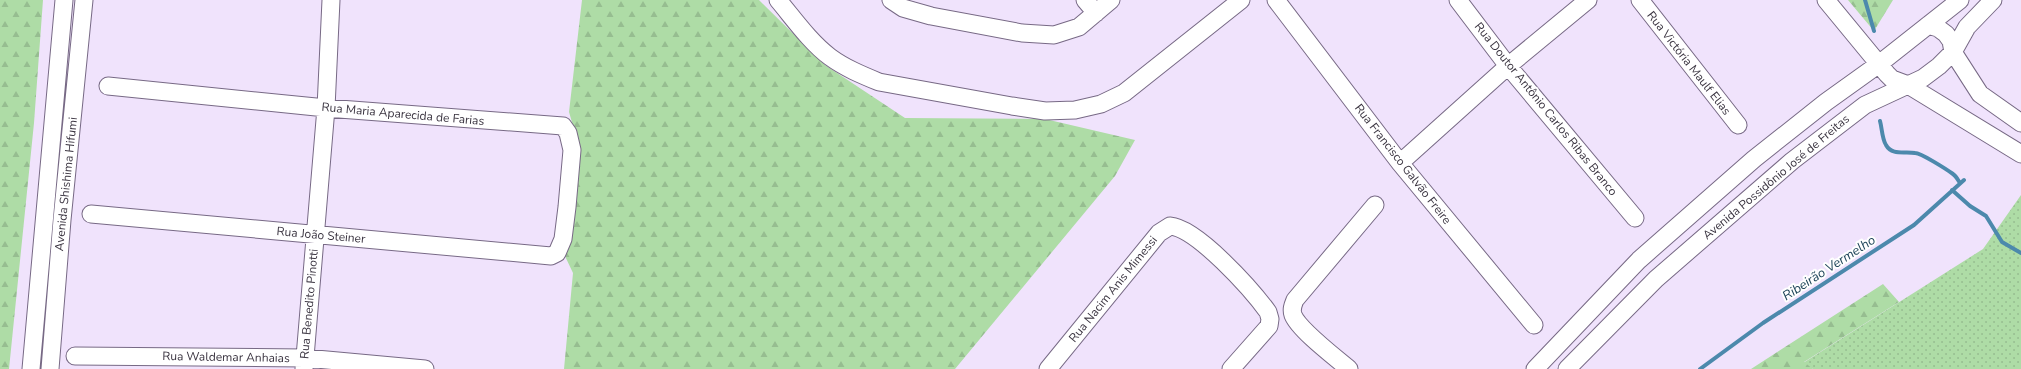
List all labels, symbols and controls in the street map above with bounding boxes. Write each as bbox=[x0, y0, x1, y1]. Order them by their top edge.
street label: Rua Victória Maulf Elias bbox=[1643, 8, 1735, 118]
street label: Rua Doutor Antônio Carlos Ribas Branco bbox=[1471, 19, 1621, 199]
street label: Rua Maria Aparecida de Farias bbox=[321, 99, 485, 129]
street label: Rua Francisco Galvão Freire bbox=[1351, 101, 1455, 227]
street label: Avenida Possidônio José de Freitas bbox=[1699, 111, 1853, 243]
street label: Avenida Shishima Hifumi bbox=[51, 116, 81, 252]
street label: Rua João Steiner bbox=[276, 223, 367, 247]
water label: Ribeirão Vermelho bbox=[1779, 231, 1879, 305]
street label: Rua Nacim Anis Mimessi bbox=[1065, 233, 1161, 345]
street label: Rua Benedito Pinotti bbox=[296, 248, 322, 360]
street label: Rua Waldemar Anhaias bbox=[162, 348, 290, 366]

